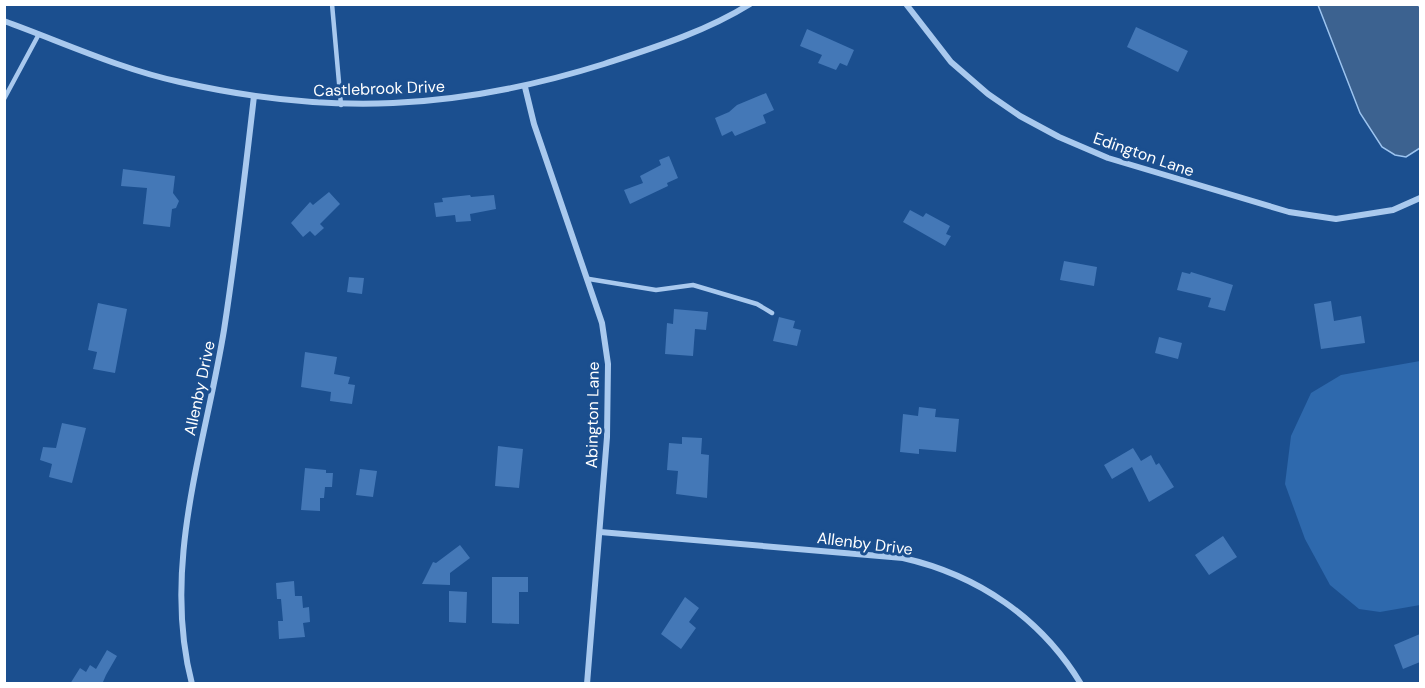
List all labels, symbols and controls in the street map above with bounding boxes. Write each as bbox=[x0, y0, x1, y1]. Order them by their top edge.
street label: Castlebrook Drive bbox=[313, 76, 445, 101]
street label: Edington Lane bbox=[1091, 127, 1197, 182]
street label: Allenby Drive bbox=[179, 339, 220, 437]
street label: Abington Lane bbox=[581, 361, 604, 469]
street label: Allenby Drive bbox=[816, 527, 914, 560]

